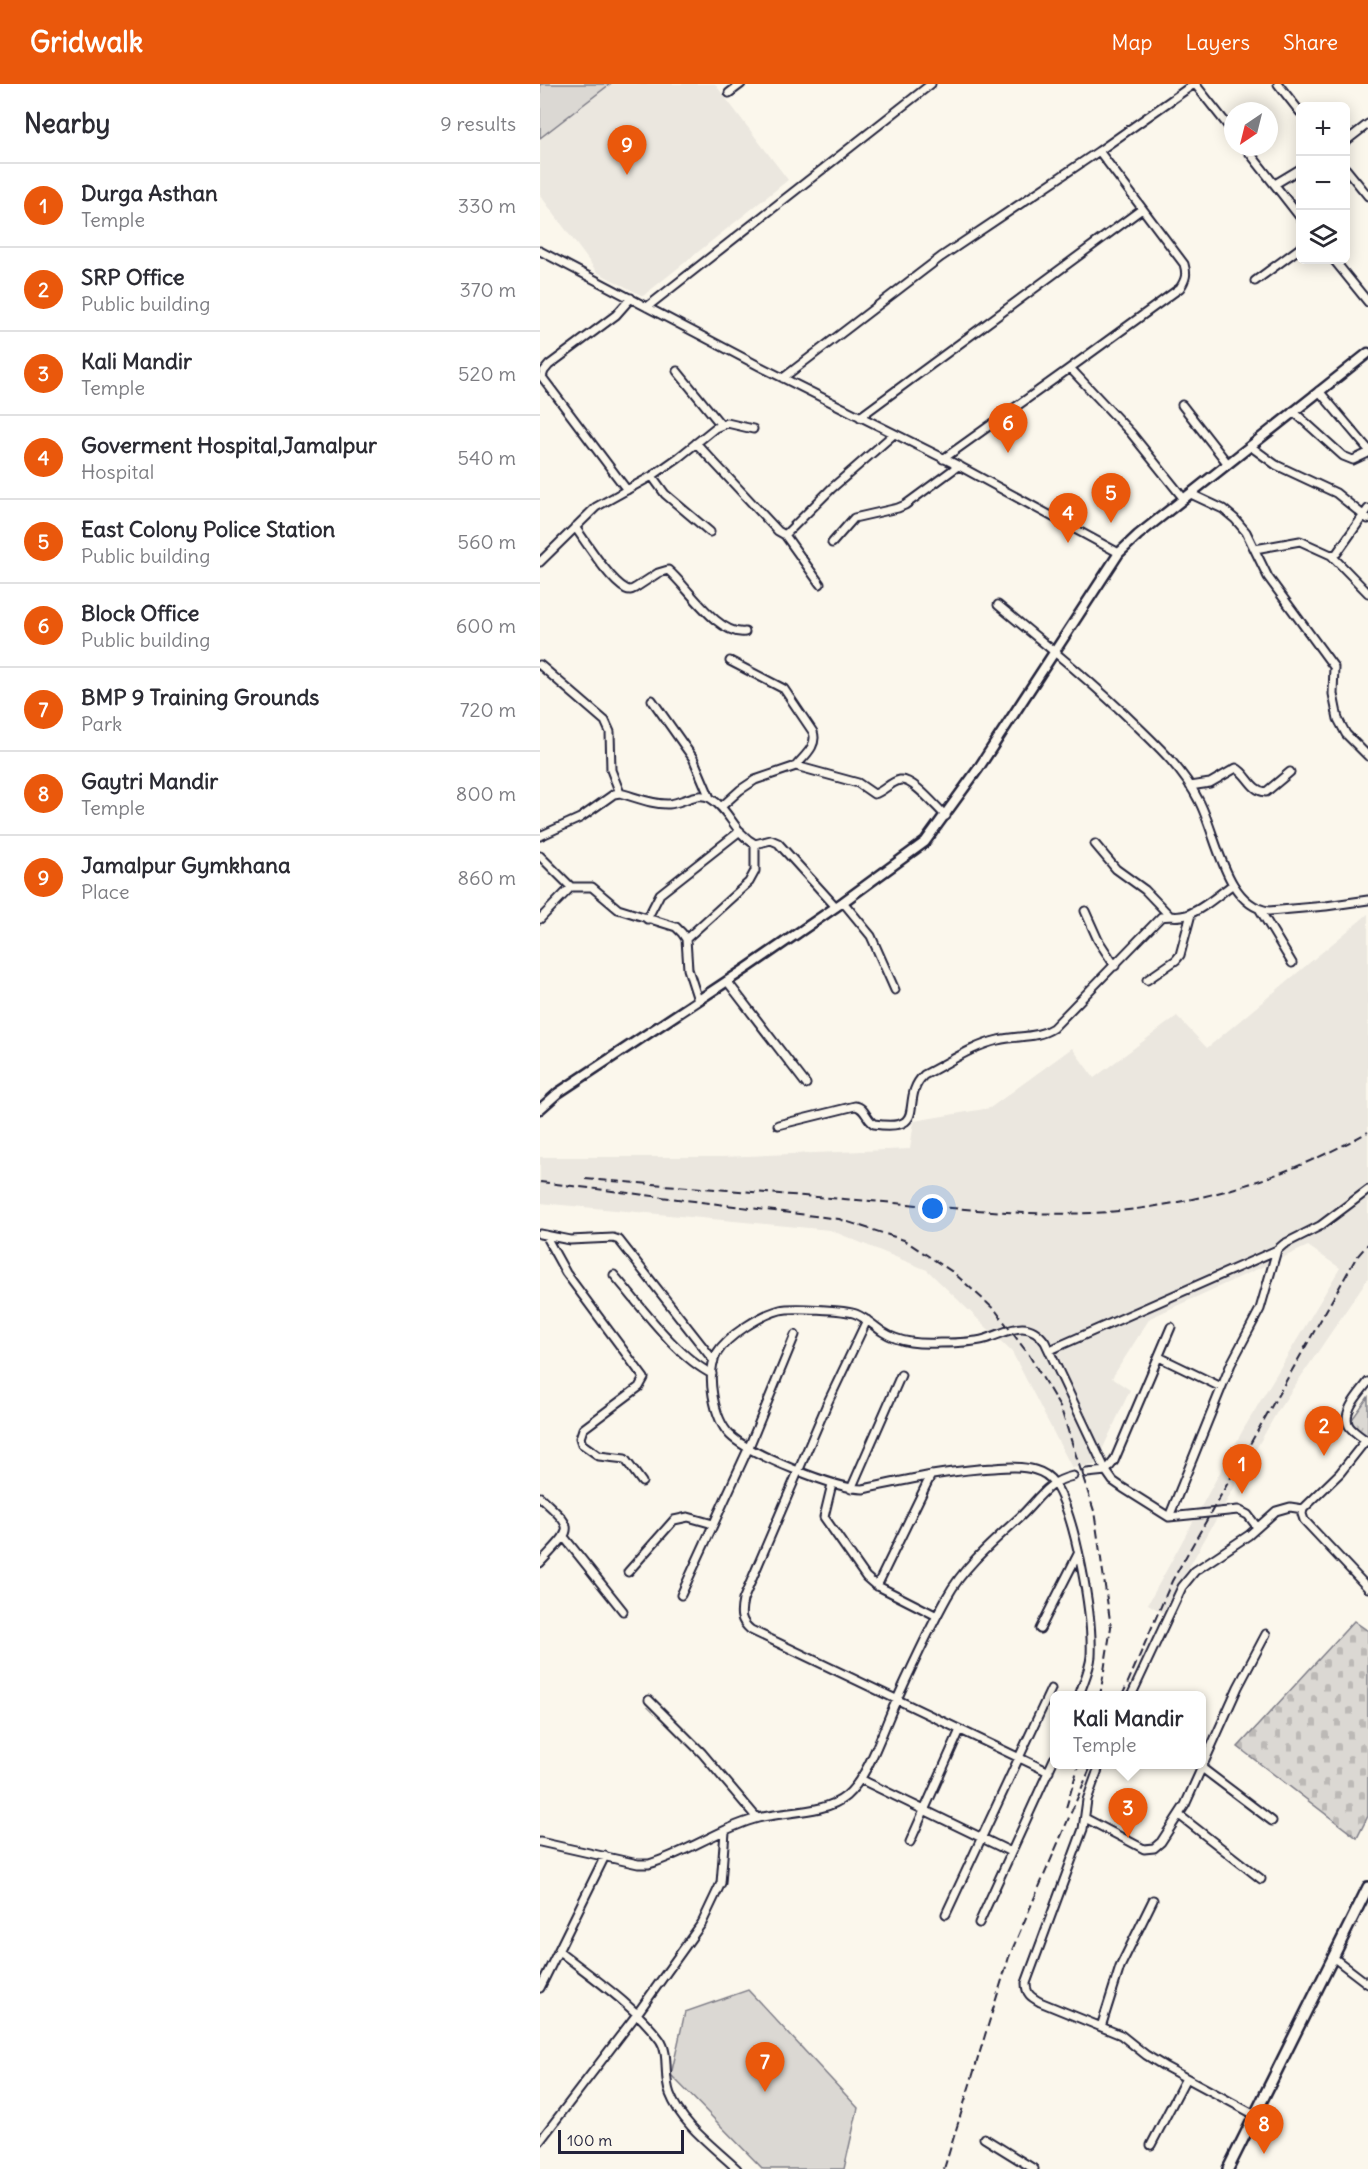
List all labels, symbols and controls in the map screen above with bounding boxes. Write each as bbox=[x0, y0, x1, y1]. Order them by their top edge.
text: Gridwalk bbox=[30, 24, 143, 60]
text: Map bbox=[1112, 29, 1152, 56]
text: Layers bbox=[1185, 29, 1250, 56]
text: Share bbox=[1283, 29, 1338, 56]
north arrow bbox=[1224, 102, 1278, 156]
map controls bbox=[1296, 102, 1350, 264]
button: + bbox=[1296, 102, 1350, 156]
text: Nearby bbox=[24, 107, 110, 140]
text: 9 results bbox=[440, 111, 516, 136]
pin: 9 bbox=[608, 126, 646, 175]
button: − bbox=[1296, 156, 1350, 210]
text: Durga Asthan bbox=[81, 179, 218, 207]
text: 1 bbox=[40, 193, 47, 218]
text: 330 m bbox=[458, 193, 516, 218]
text: Temple bbox=[81, 207, 145, 232]
button: layers bbox=[1296, 210, 1350, 264]
text: SRP Office bbox=[81, 263, 185, 291]
text: 2 bbox=[38, 277, 49, 302]
text: 370 m bbox=[459, 277, 516, 302]
text: Public building bbox=[81, 291, 210, 316]
text: Kali Mandir bbox=[81, 347, 192, 375]
text: 3 bbox=[38, 361, 49, 386]
text: 520 m bbox=[458, 361, 516, 386]
text: Temple bbox=[81, 375, 145, 400]
pin: 6 bbox=[988, 404, 1028, 453]
text: Goverment Hospital,Jamalpur bbox=[81, 431, 377, 459]
text: 4 bbox=[38, 445, 49, 470]
text: 540 m bbox=[457, 445, 516, 470]
text: Hospital bbox=[81, 459, 154, 484]
pin: 5 bbox=[1092, 474, 1130, 523]
pin: 4 bbox=[1048, 494, 1088, 543]
text: East Colony Police Station bbox=[81, 515, 335, 543]
text: 5 bbox=[38, 529, 49, 554]
text: 560 m bbox=[458, 529, 516, 554]
text: Public building bbox=[81, 543, 210, 568]
text: Block Office bbox=[81, 599, 199, 627]
text: 6 bbox=[38, 613, 49, 638]
text: 600 m bbox=[456, 613, 516, 638]
text: Public building bbox=[81, 627, 210, 652]
text: BMP 9 Training Grounds bbox=[81, 683, 319, 711]
text: 7 bbox=[39, 697, 48, 722]
text: 720 m bbox=[460, 697, 516, 722]
text: Park bbox=[81, 711, 122, 736]
text: Gaytri Mandir bbox=[81, 767, 218, 795]
text: 8 bbox=[38, 781, 49, 806]
text: 800 m bbox=[456, 781, 516, 806]
text: Temple bbox=[81, 795, 145, 820]
text: Jamalpur Gymkhana bbox=[81, 851, 291, 879]
text: 9 bbox=[38, 865, 49, 890]
text: 860 m bbox=[457, 865, 516, 890]
text: Place bbox=[81, 879, 129, 904]
your location bbox=[918, 1194, 947, 1223]
pin: 2 bbox=[1304, 1406, 1344, 1456]
pin: 1 bbox=[1222, 1444, 1262, 1494]
popup bbox=[1050, 1691, 1206, 1769]
text: Kali Mandir bbox=[1073, 1704, 1183, 1732]
text: Temple bbox=[1073, 1732, 1137, 1757]
pin: 3 bbox=[1108, 1788, 1148, 1838]
pin: 7 bbox=[746, 2042, 784, 2092]
pin: 8 bbox=[1244, 2104, 1284, 2154]
scale bar bbox=[558, 2127, 684, 2154]
text: 100 m bbox=[567, 2130, 612, 2150]

